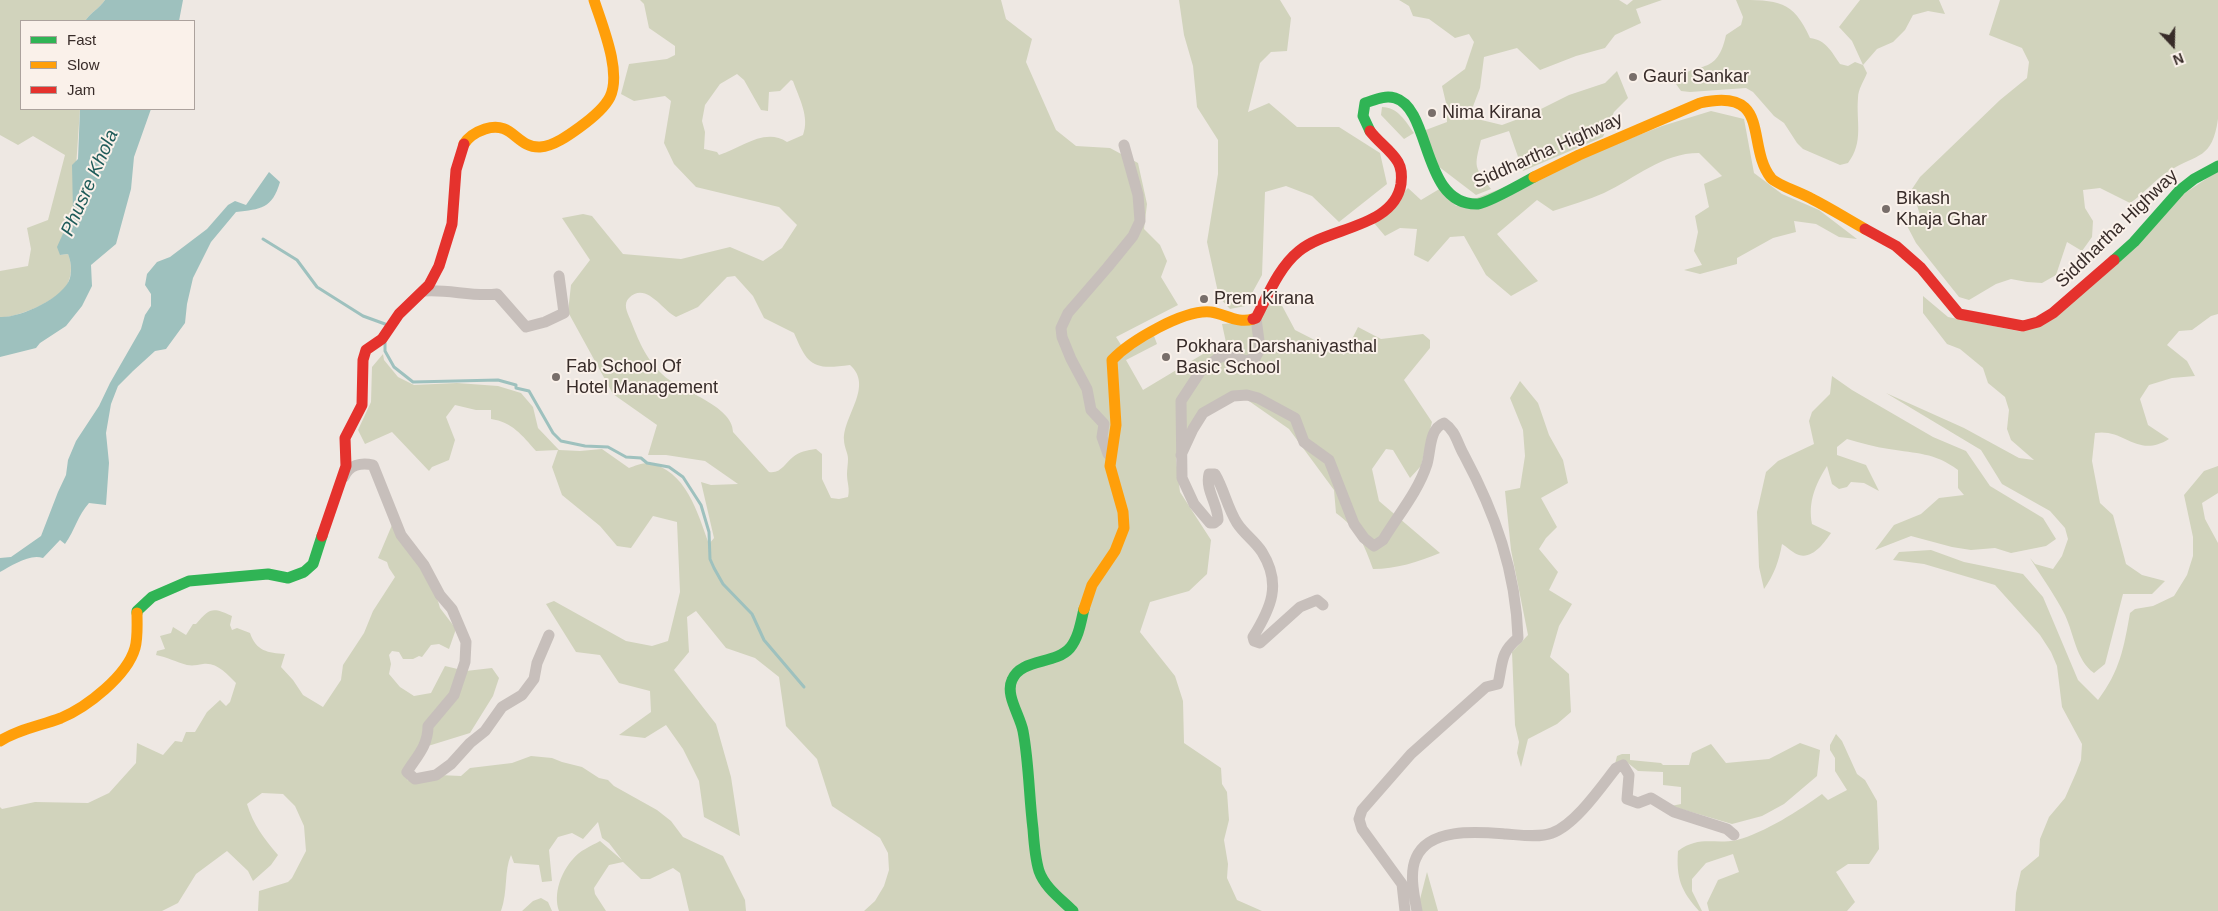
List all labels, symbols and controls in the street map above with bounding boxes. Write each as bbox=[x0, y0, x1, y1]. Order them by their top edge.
legend bbox=[20, 20, 195, 110]
north arrow bbox=[2148, 20, 2198, 70]
text: Fast bbox=[67, 31, 96, 48]
text: N bbox=[2171, 50, 2186, 68]
text: Slow bbox=[67, 56, 100, 73]
place label: Gauri Sankar bbox=[1643, 66, 1749, 88]
marker: Gauri Sankar bbox=[1627, 71, 1639, 83]
text: Jam bbox=[67, 81, 95, 98]
place label: Nima Kirana bbox=[1442, 102, 1541, 124]
marker: Nima Kirana bbox=[1426, 107, 1438, 119]
street label: Siddhartha Highway bbox=[1470, 108, 1626, 194]
water label: Phusre Khola bbox=[56, 126, 124, 240]
street label: Siddhartha Highway bbox=[2052, 165, 2182, 293]
place label: Bikash Khaja Ghar bbox=[1896, 188, 1987, 230]
marker: Bikash Khaja Ghar bbox=[1880, 203, 1892, 215]
place label: Prem Kirana bbox=[1214, 288, 1314, 310]
marker: Prem Kirana bbox=[1198, 293, 1210, 305]
place label: Pokhara Darshaniyasthal Basic School bbox=[1176, 336, 1377, 378]
marker: Pokhara Darshaniyasthal Basic School bbox=[1160, 351, 1172, 363]
place label: Fab School Of Hotel Management bbox=[566, 356, 718, 398]
marker: Fab School Of Hotel Management bbox=[550, 371, 562, 383]

